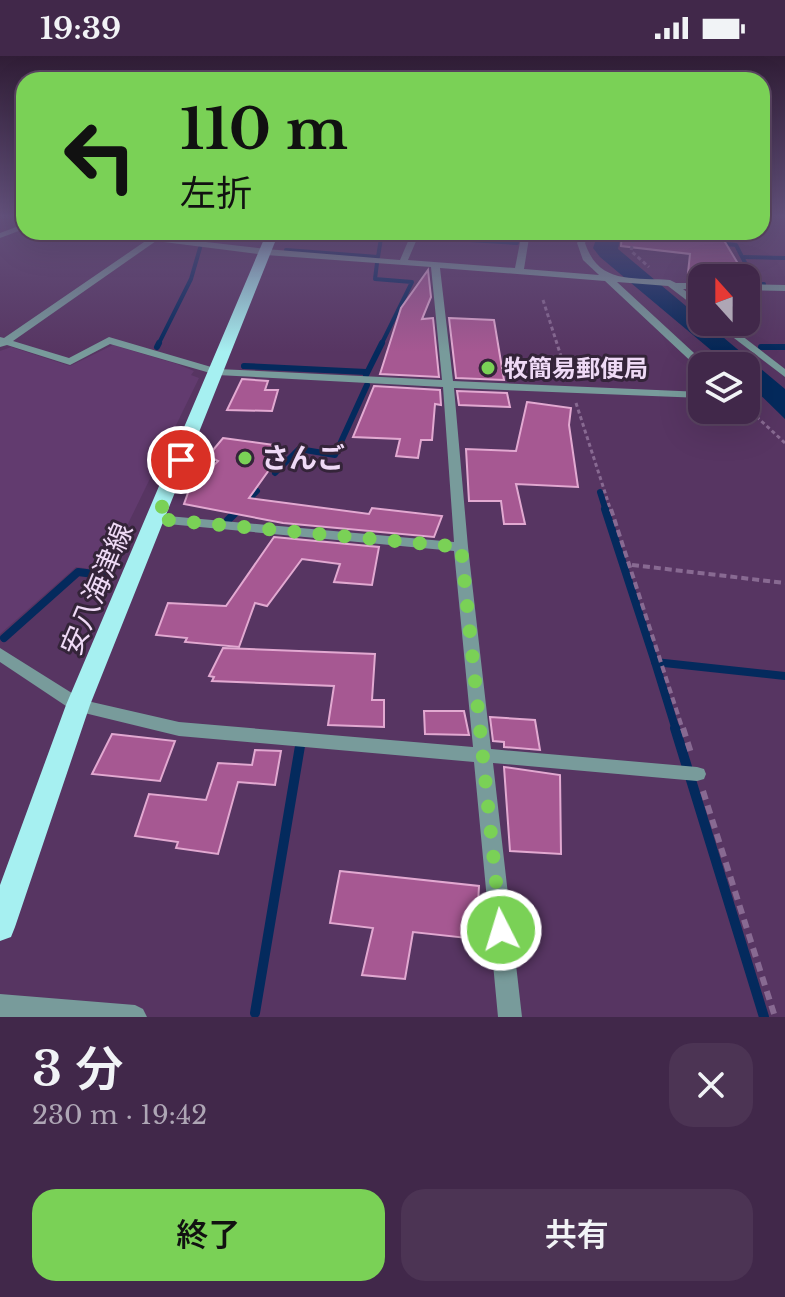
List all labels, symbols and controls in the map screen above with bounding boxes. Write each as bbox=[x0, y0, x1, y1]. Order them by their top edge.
text: 19:39 bbox=[40, 10, 121, 47]
text: 110 m bbox=[180, 95, 348, 164]
icon: left bbox=[48, 104, 152, 208]
text: 左折 bbox=[180, 171, 252, 216]
north arrow bbox=[688, 264, 760, 336]
map controls bbox=[688, 264, 760, 424]
button: layers bbox=[688, 352, 760, 424]
place label: 牧簡易郵便局 bbox=[504, 354, 648, 383]
marker: 牧簡易郵便局 bbox=[479, 359, 497, 377]
pin bbox=[147, 426, 215, 494]
icon: arrive bbox=[159, 438, 203, 482]
place label: さんご bbox=[261, 441, 345, 476]
marker: さんご bbox=[236, 449, 254, 467]
street label: 安八海津線 bbox=[54, 518, 140, 660]
position arrow bbox=[459, 888, 543, 972]
text: 3 分 bbox=[32, 1039, 123, 1099]
button: close bbox=[669, 1043, 753, 1127]
text: 230 m · 19:42 bbox=[32, 1099, 207, 1131]
button: 終了 bbox=[32, 1189, 385, 1281]
button: 共有 bbox=[401, 1189, 753, 1281]

